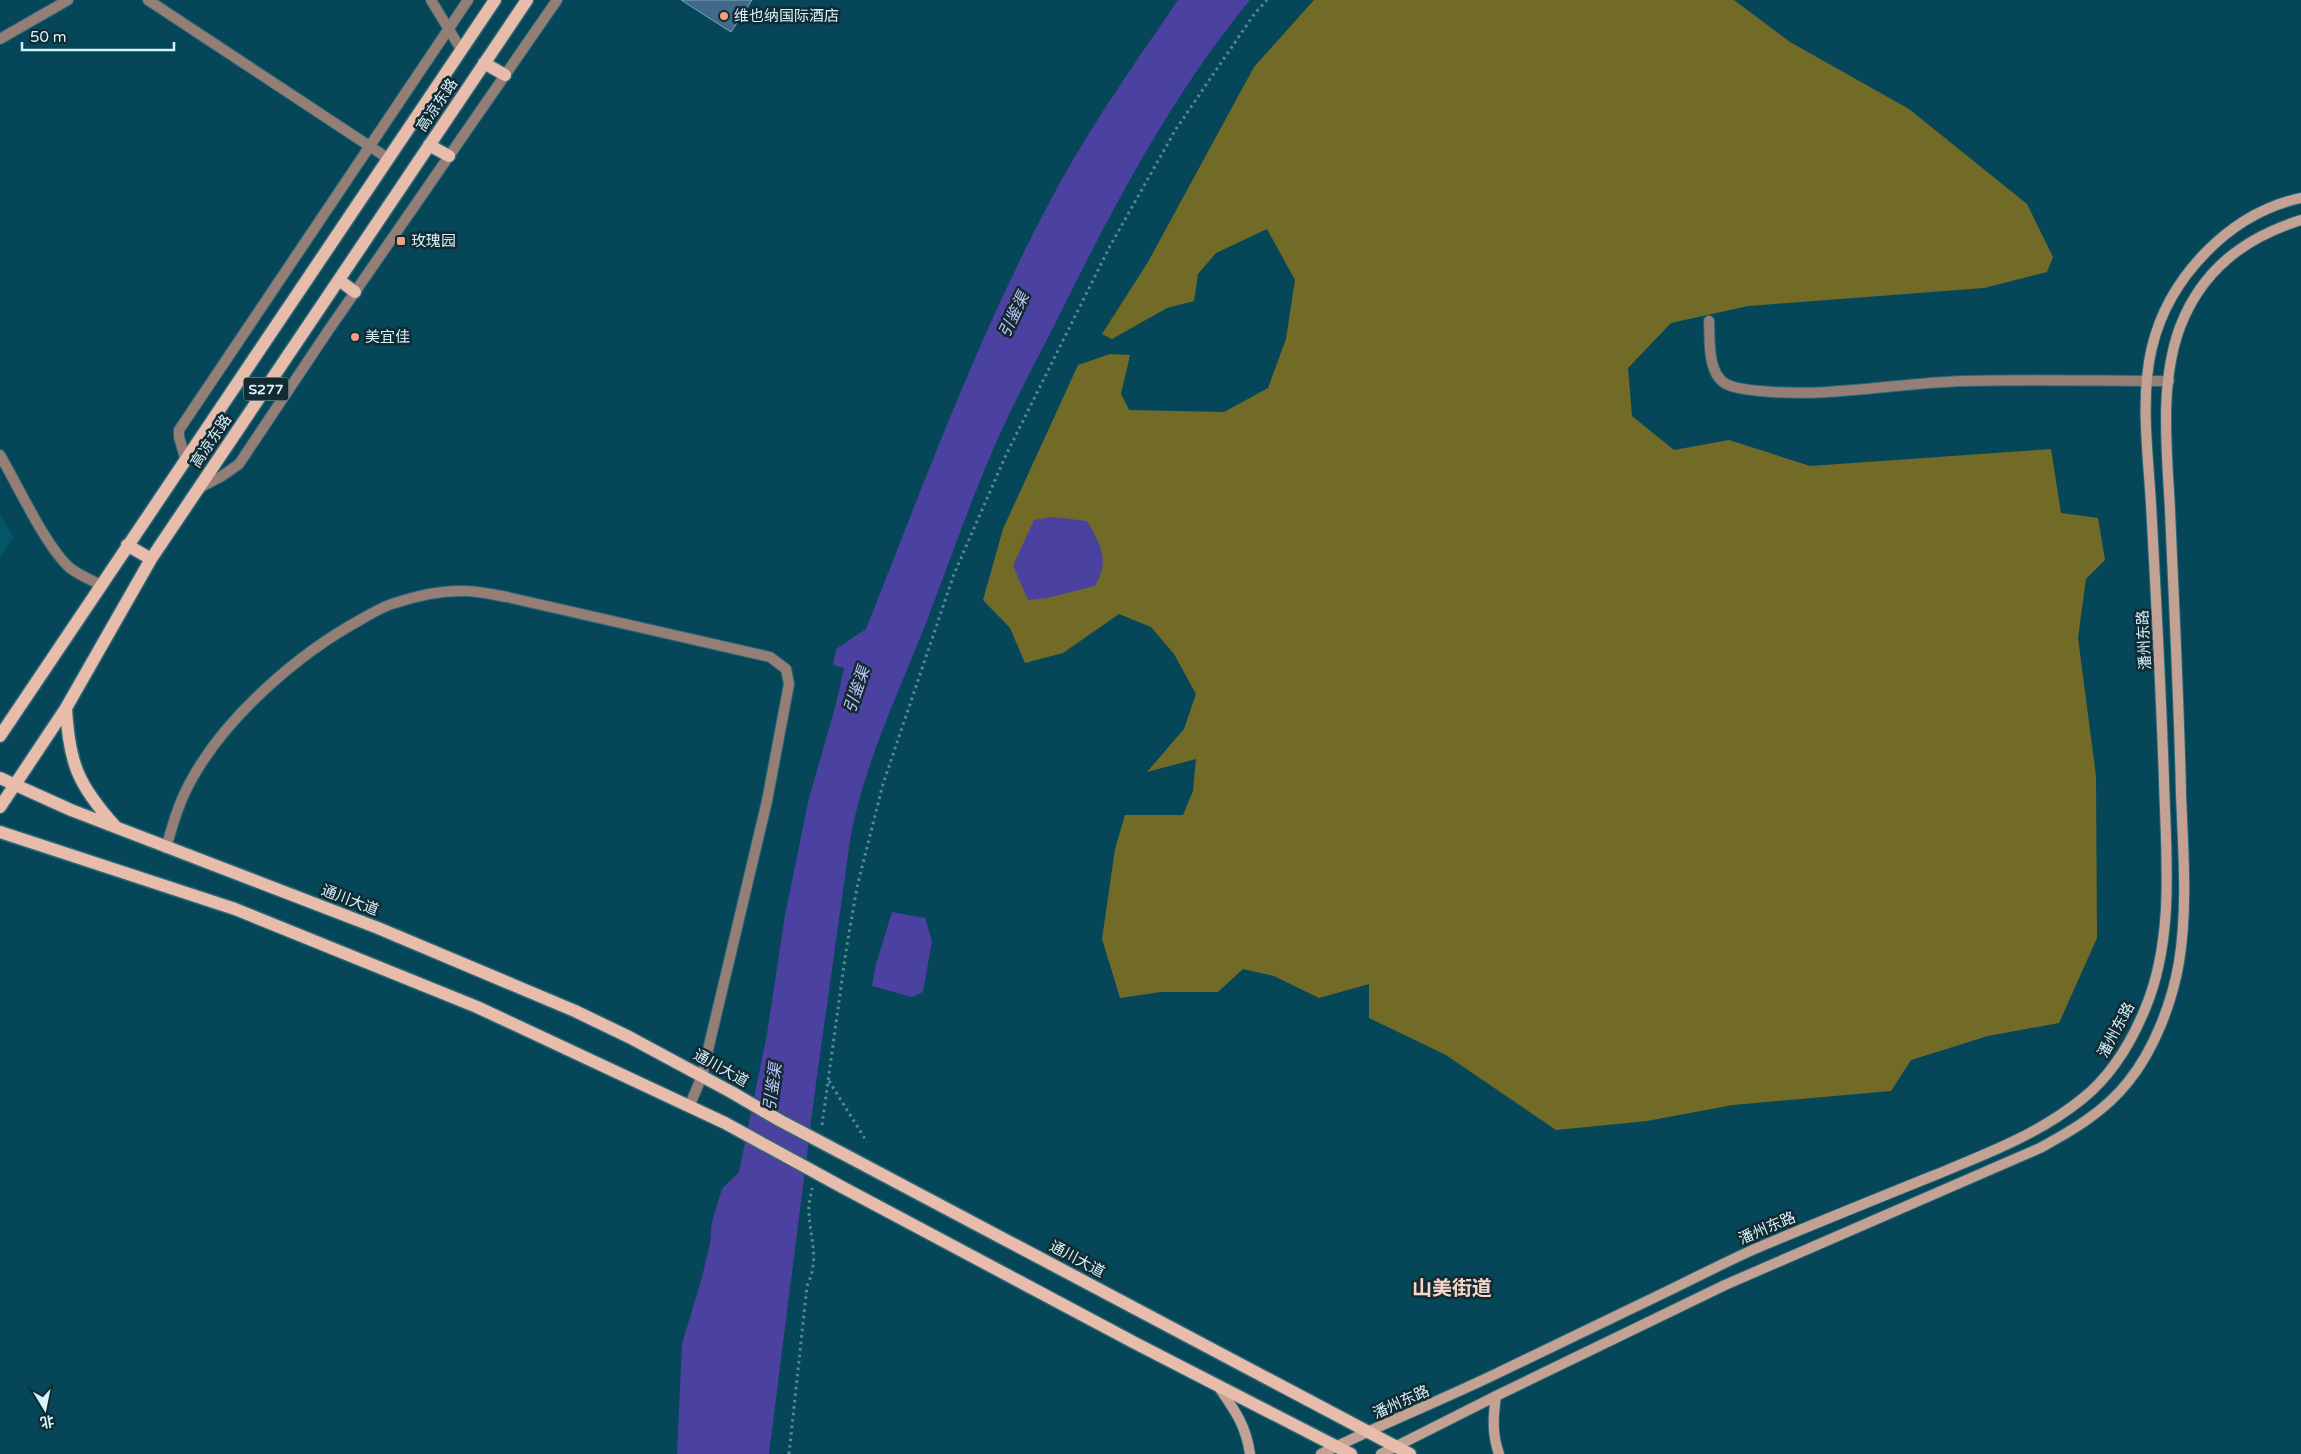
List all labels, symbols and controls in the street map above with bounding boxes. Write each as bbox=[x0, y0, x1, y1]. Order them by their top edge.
place label: 维也纳国际酒店 bbox=[734, 7, 839, 25]
marker: 维也纳国际酒店 bbox=[718, 10, 730, 22]
scale bar bbox=[22, 20, 175, 52]
text: 50 m bbox=[30, 28, 67, 46]
street label: 高凉东路 bbox=[413, 75, 461, 135]
place label: 玫瑰园 bbox=[411, 232, 456, 250]
marker: 玫瑰园 bbox=[395, 235, 407, 247]
water label: 引鉴渠 bbox=[994, 287, 1034, 341]
place label: 美宜佳 bbox=[365, 328, 410, 346]
marker: 美宜佳 bbox=[349, 331, 361, 343]
road number: S277 bbox=[244, 378, 288, 400]
street label: 高凉东路 bbox=[187, 411, 235, 471]
street label: 潘州东路 bbox=[2133, 610, 2155, 670]
water label: 引鉴渠 bbox=[840, 662, 875, 716]
street label: 通川大道 bbox=[319, 881, 381, 919]
street label: 潘州东路 bbox=[2094, 999, 2138, 1061]
street label: 通川大道 bbox=[690, 1046, 752, 1090]
water label: 引鉴渠 bbox=[760, 1060, 787, 1112]
street label: 潘州东路 bbox=[1736, 1208, 1798, 1248]
street label: 通川大道 bbox=[1046, 1237, 1108, 1281]
district label: 山美街道 bbox=[1412, 1277, 1492, 1301]
street label: 潘州东路 bbox=[1370, 1382, 1432, 1422]
north arrow bbox=[20, 1384, 70, 1434]
text: 北 bbox=[39, 1412, 56, 1431]

